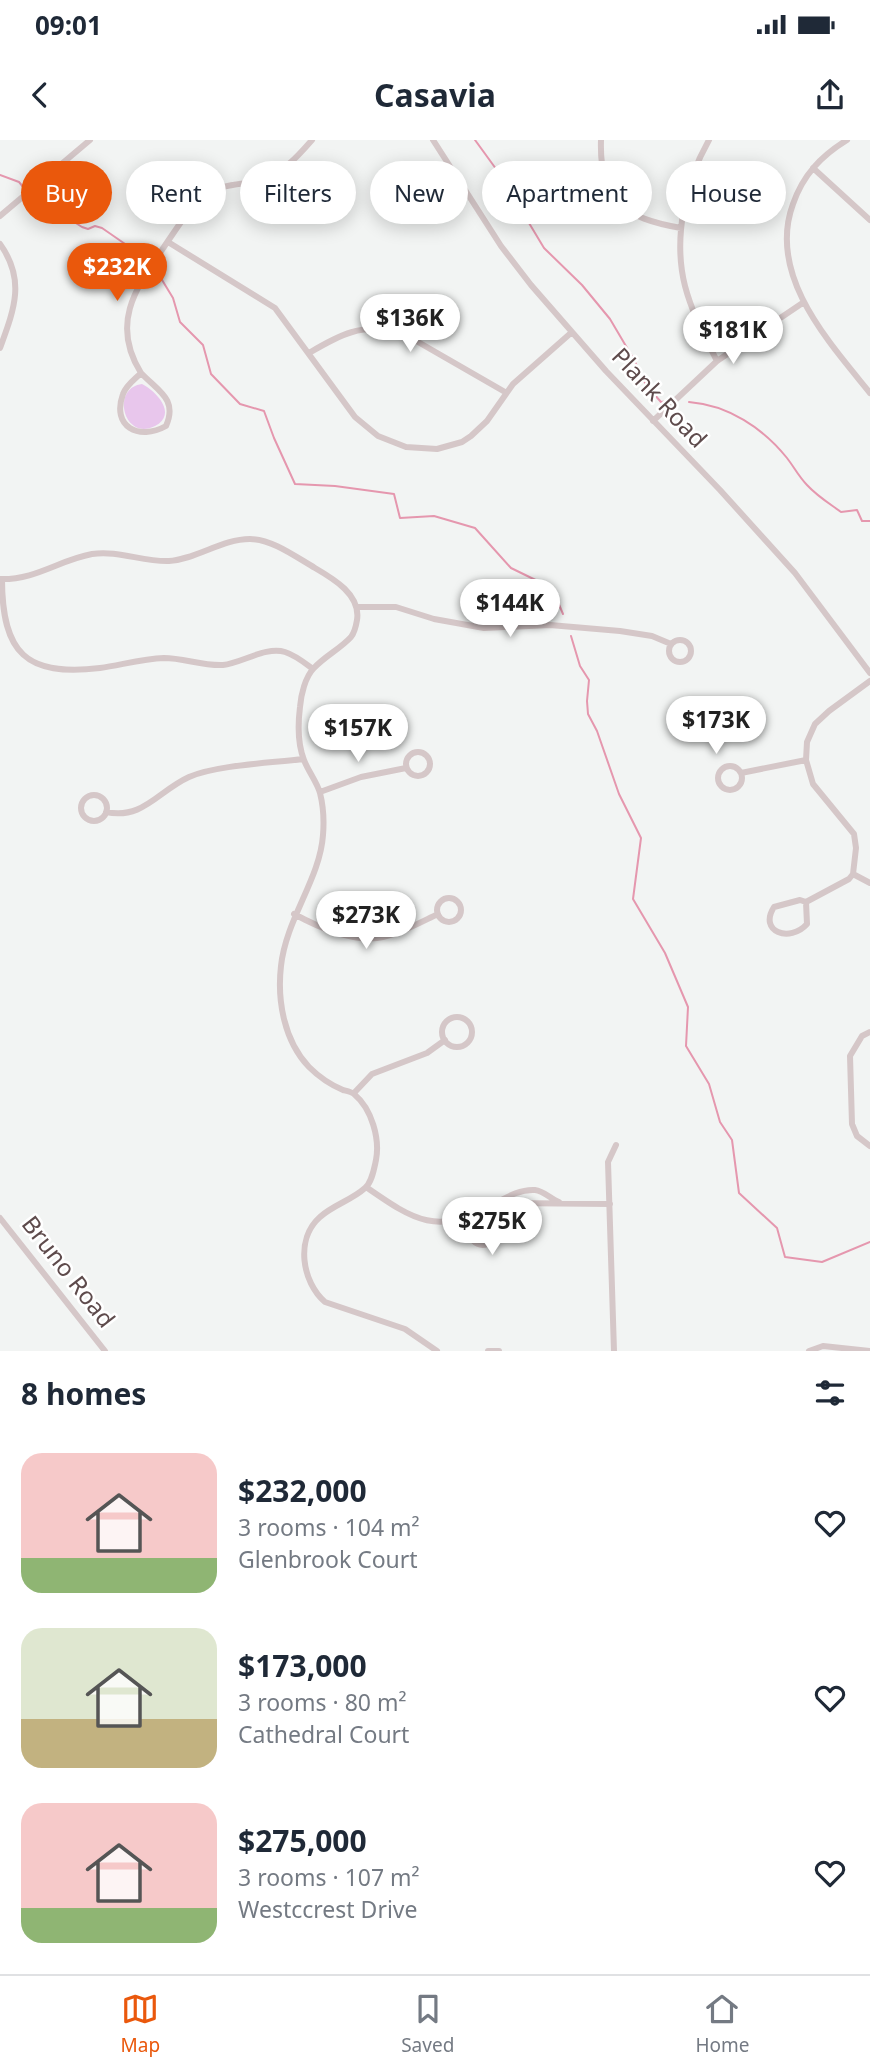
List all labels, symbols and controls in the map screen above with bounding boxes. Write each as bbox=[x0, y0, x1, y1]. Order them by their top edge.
text: 09:01 bbox=[35, 7, 102, 43]
text: Casavia bbox=[374, 73, 496, 116]
icon: back bbox=[21, 76, 59, 114]
icon: share bbox=[811, 76, 849, 114]
chip: Buy bbox=[21, 161, 112, 224]
chip: Rent bbox=[126, 161, 226, 224]
chip: Filters bbox=[240, 161, 356, 224]
chip: New bbox=[370, 161, 468, 224]
chip: Apartment bbox=[482, 161, 652, 224]
chip: House bbox=[666, 161, 786, 224]
pin: $232K bbox=[68, 244, 166, 303]
text: $232K bbox=[83, 250, 151, 282]
pin: $136K bbox=[361, 294, 459, 354]
text: $136K bbox=[376, 301, 444, 333]
pin: $181K bbox=[684, 306, 782, 366]
text: $181K bbox=[699, 313, 767, 345]
street label: Plank Road bbox=[605, 340, 715, 454]
pin: $144K bbox=[461, 580, 559, 639]
text: $144K bbox=[476, 586, 544, 618]
pin: $173K bbox=[667, 696, 765, 756]
text: $173K bbox=[682, 703, 750, 735]
pin: $157K bbox=[309, 704, 407, 764]
text: $157K bbox=[324, 711, 392, 743]
pin: $273K bbox=[317, 892, 415, 951]
text: $273K bbox=[332, 898, 400, 930]
pin: $275K bbox=[443, 1198, 541, 1257]
text: $275K bbox=[458, 1204, 526, 1236]
street label: Bruno Road bbox=[15, 1208, 123, 1334]
text: 8 homes bbox=[21, 1373, 146, 1414]
icon: filters bbox=[811, 1374, 849, 1412]
text: $232,000 bbox=[238, 1470, 367, 1511]
icon: home bbox=[77, 1481, 161, 1565]
icon: heart bbox=[811, 1504, 849, 1542]
text: 3 rooms · 104 m² bbox=[238, 1511, 420, 1543]
text: Glenbrook Court bbox=[238, 1543, 418, 1575]
text: $173,000 bbox=[238, 1645, 367, 1686]
icon: home bbox=[77, 1656, 161, 1740]
icon: heart bbox=[811, 1679, 849, 1717]
text: 3 rooms · 80 m² bbox=[238, 1686, 407, 1718]
text: Cathedral Court bbox=[238, 1718, 409, 1750]
text: $275,000 bbox=[238, 1820, 367, 1861]
icon: home bbox=[77, 1831, 161, 1915]
icon: heart bbox=[811, 1854, 849, 1892]
text: 3 rooms · 107 m² bbox=[238, 1861, 420, 1893]
text: Westccrest Drive bbox=[238, 1893, 418, 1925]
tab: Map bbox=[121, 1990, 160, 2058]
tab: Saved bbox=[401, 1990, 454, 2058]
tab: Home bbox=[695, 1990, 749, 2058]

